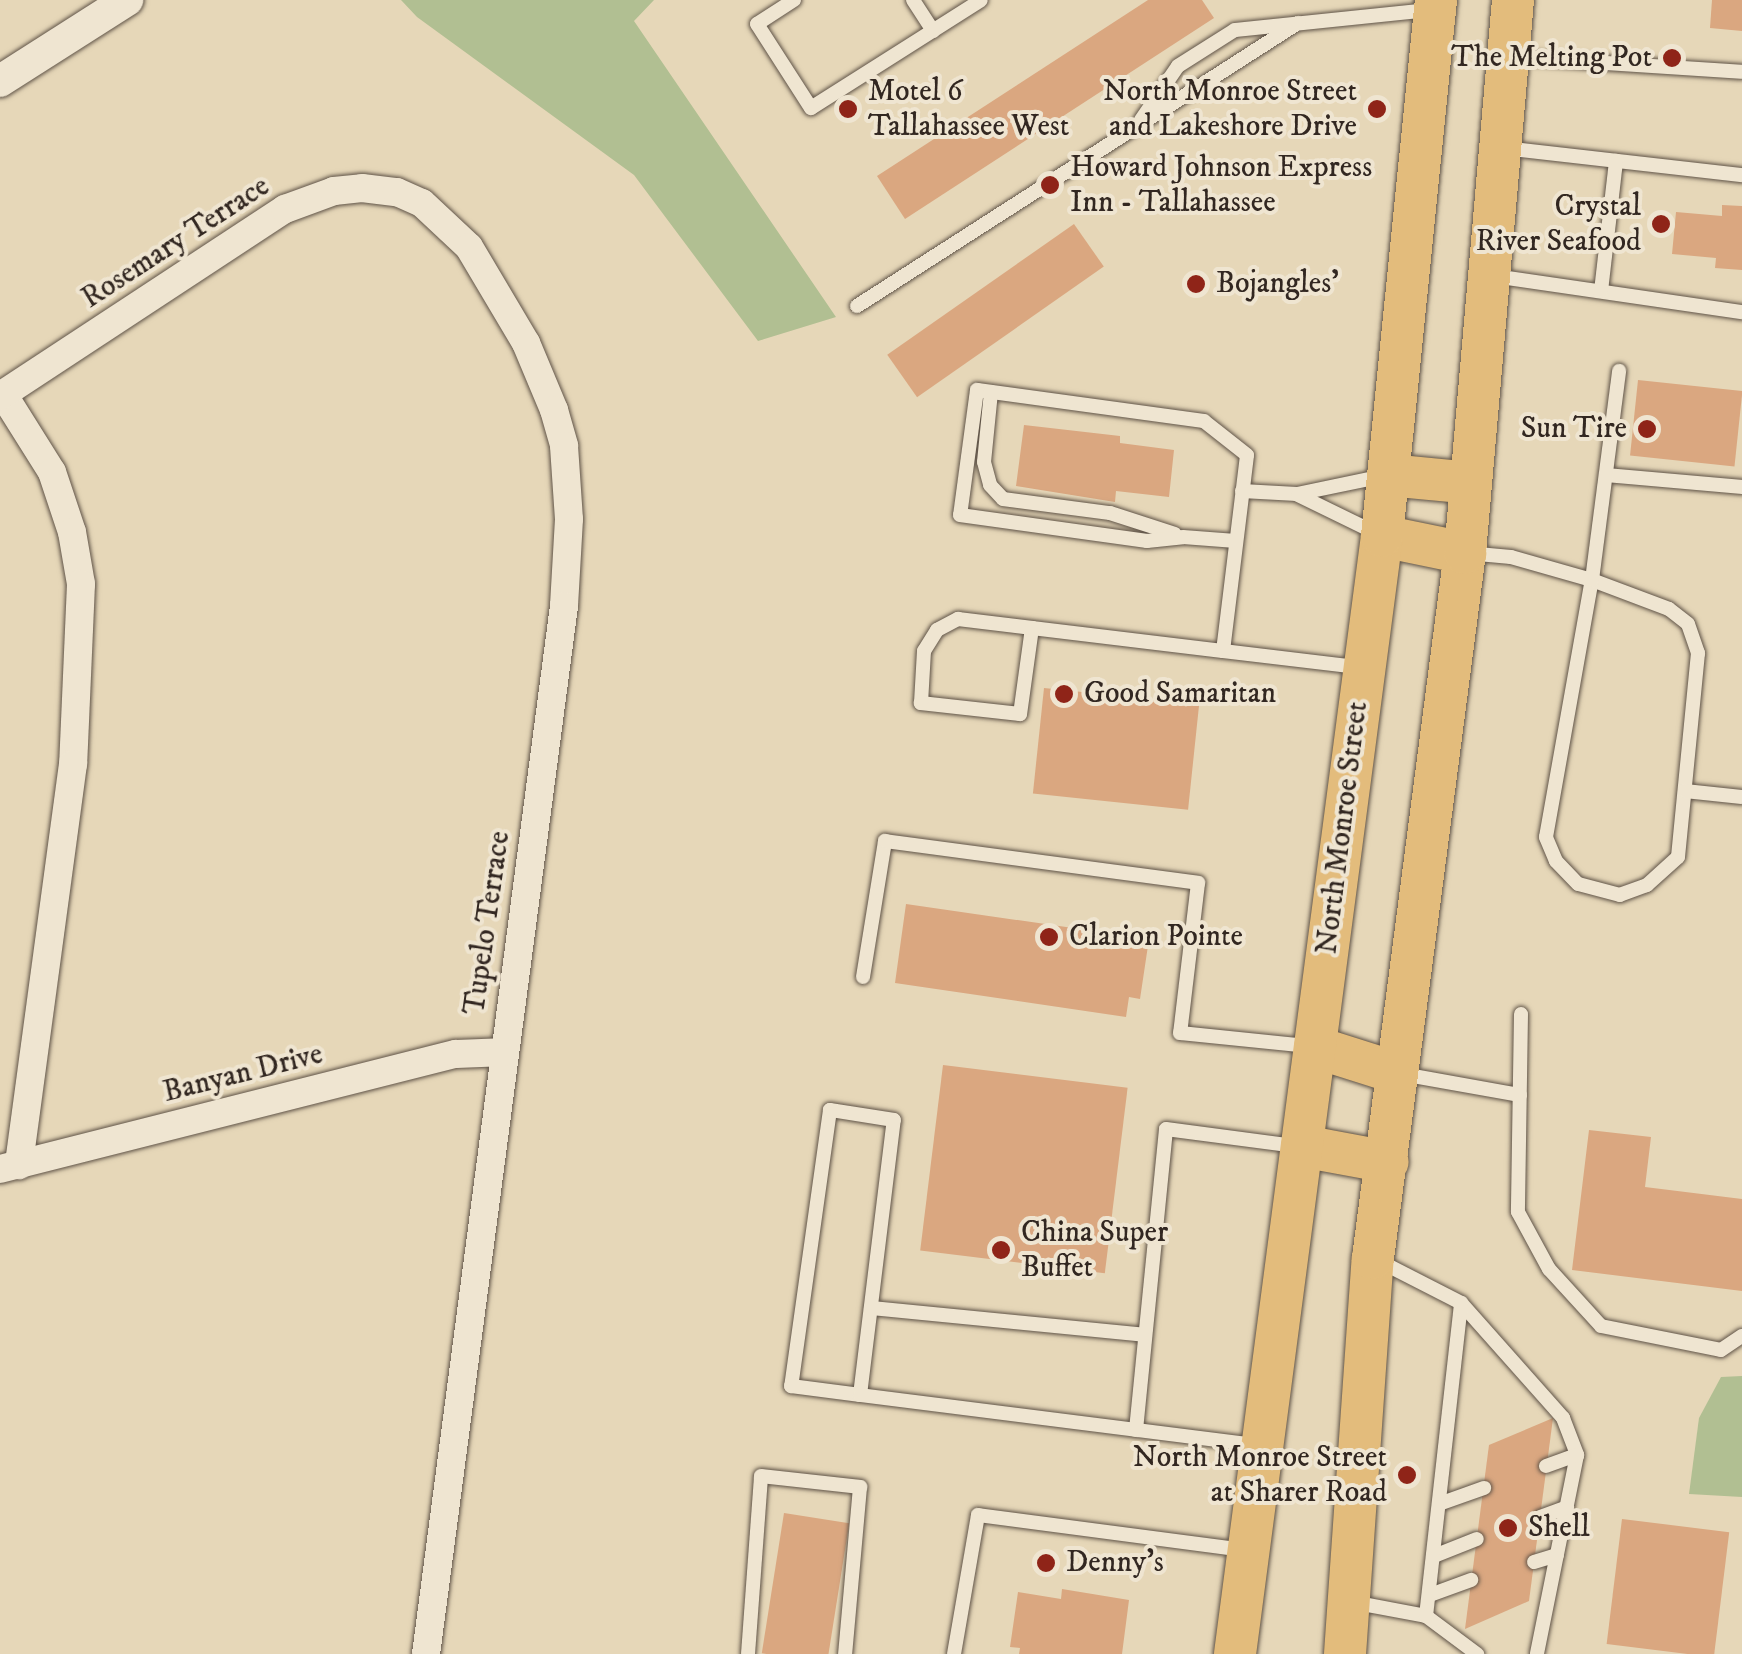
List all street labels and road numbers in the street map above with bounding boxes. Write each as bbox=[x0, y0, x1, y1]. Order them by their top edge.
street label: Rosemary Terrace bbox=[75, 169, 277, 317]
street label: North Monroe Street bbox=[1310, 700, 1376, 956]
street label: Tupelo Terrace bbox=[457, 829, 519, 1017]
street label: Banyan Drive bbox=[160, 1037, 326, 1111]

